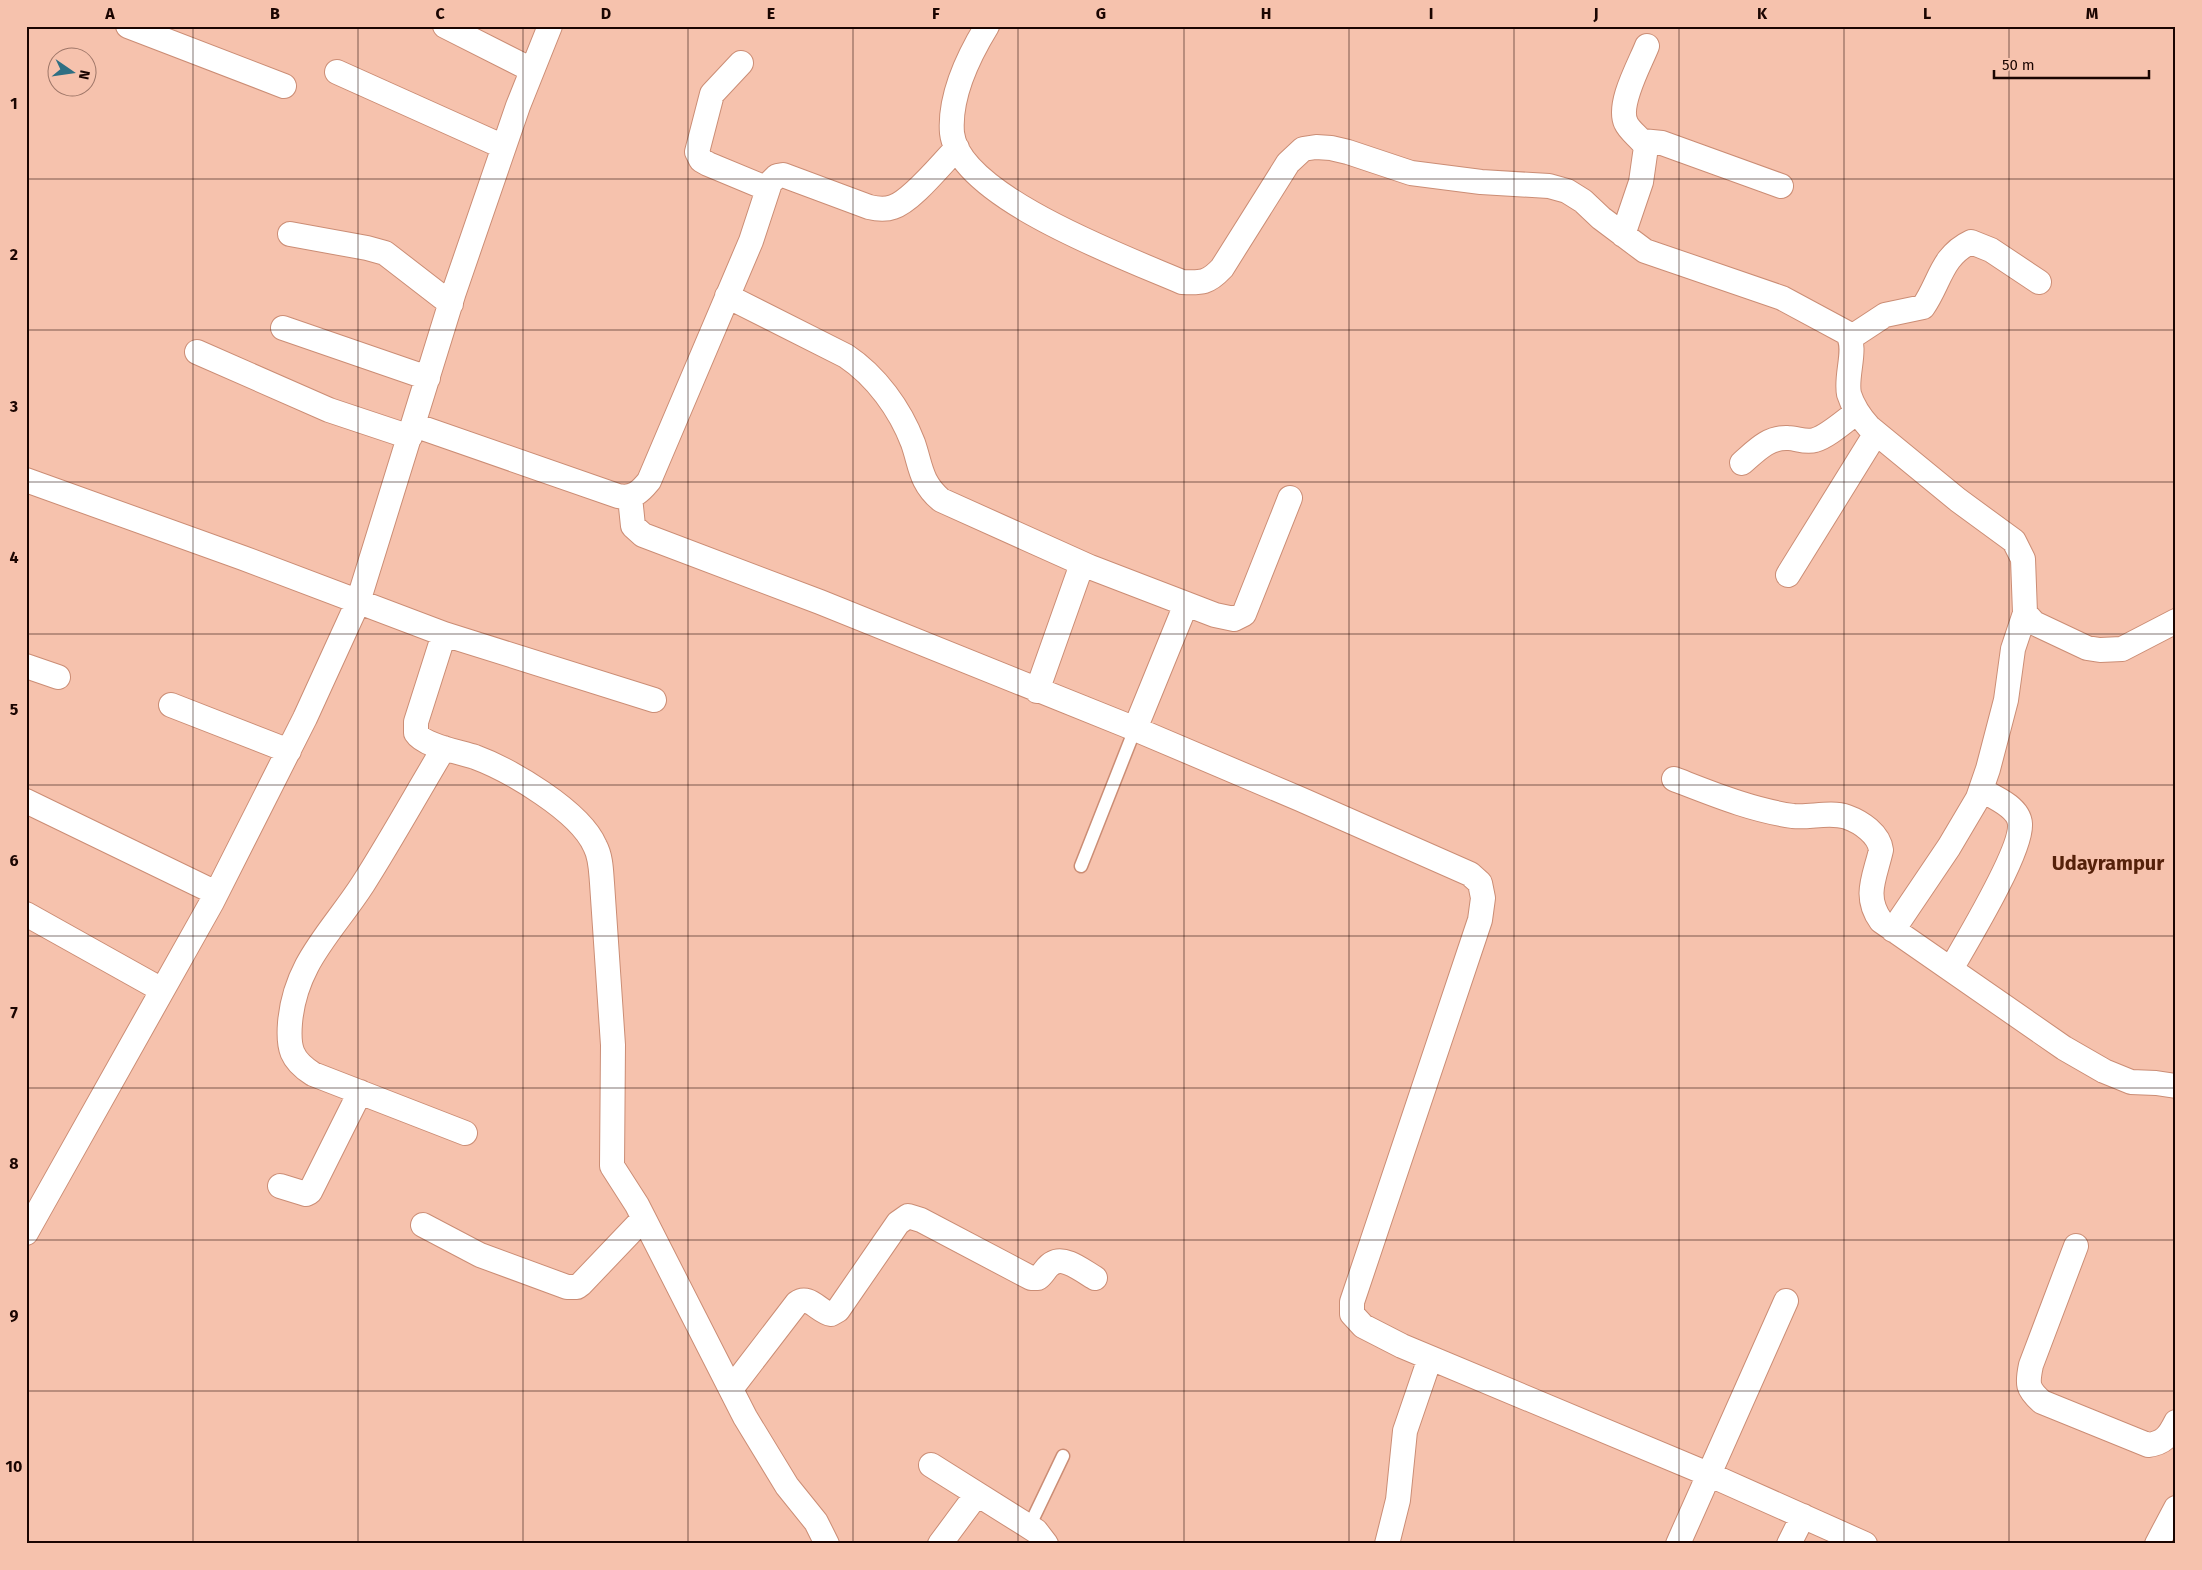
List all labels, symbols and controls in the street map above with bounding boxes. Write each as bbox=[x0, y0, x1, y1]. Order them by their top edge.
text: A bbox=[104, 4, 115, 23]
text: B bbox=[270, 4, 280, 23]
text: C bbox=[435, 4, 445, 23]
text: D bbox=[601, 4, 611, 23]
text: E bbox=[767, 4, 775, 23]
text: F bbox=[932, 4, 940, 23]
text: G bbox=[1096, 4, 1106, 23]
text: H bbox=[1261, 4, 1271, 23]
text: I bbox=[1429, 4, 1433, 23]
text: J bbox=[1592, 4, 1599, 23]
text: K bbox=[1757, 4, 1768, 23]
text: L bbox=[1923, 4, 1931, 23]
text: M bbox=[2086, 4, 2099, 23]
north arrow bbox=[48, 48, 98, 98]
scale bar bbox=[1994, 48, 2150, 80]
text: 50 m bbox=[2002, 56, 2035, 74]
text: N bbox=[75, 68, 94, 81]
text: 1 bbox=[10, 94, 18, 113]
text: 2 bbox=[10, 245, 18, 264]
text: 3 bbox=[9, 397, 18, 416]
text: 4 bbox=[9, 548, 19, 567]
text: 5 bbox=[10, 700, 19, 719]
text: 6 bbox=[9, 851, 19, 870]
district label: Udayrampur bbox=[2052, 851, 2165, 875]
text: 7 bbox=[10, 1003, 18, 1022]
text: 8 bbox=[9, 1154, 19, 1173]
text: 9 bbox=[10, 1306, 19, 1325]
text: 10 bbox=[6, 1457, 22, 1476]

